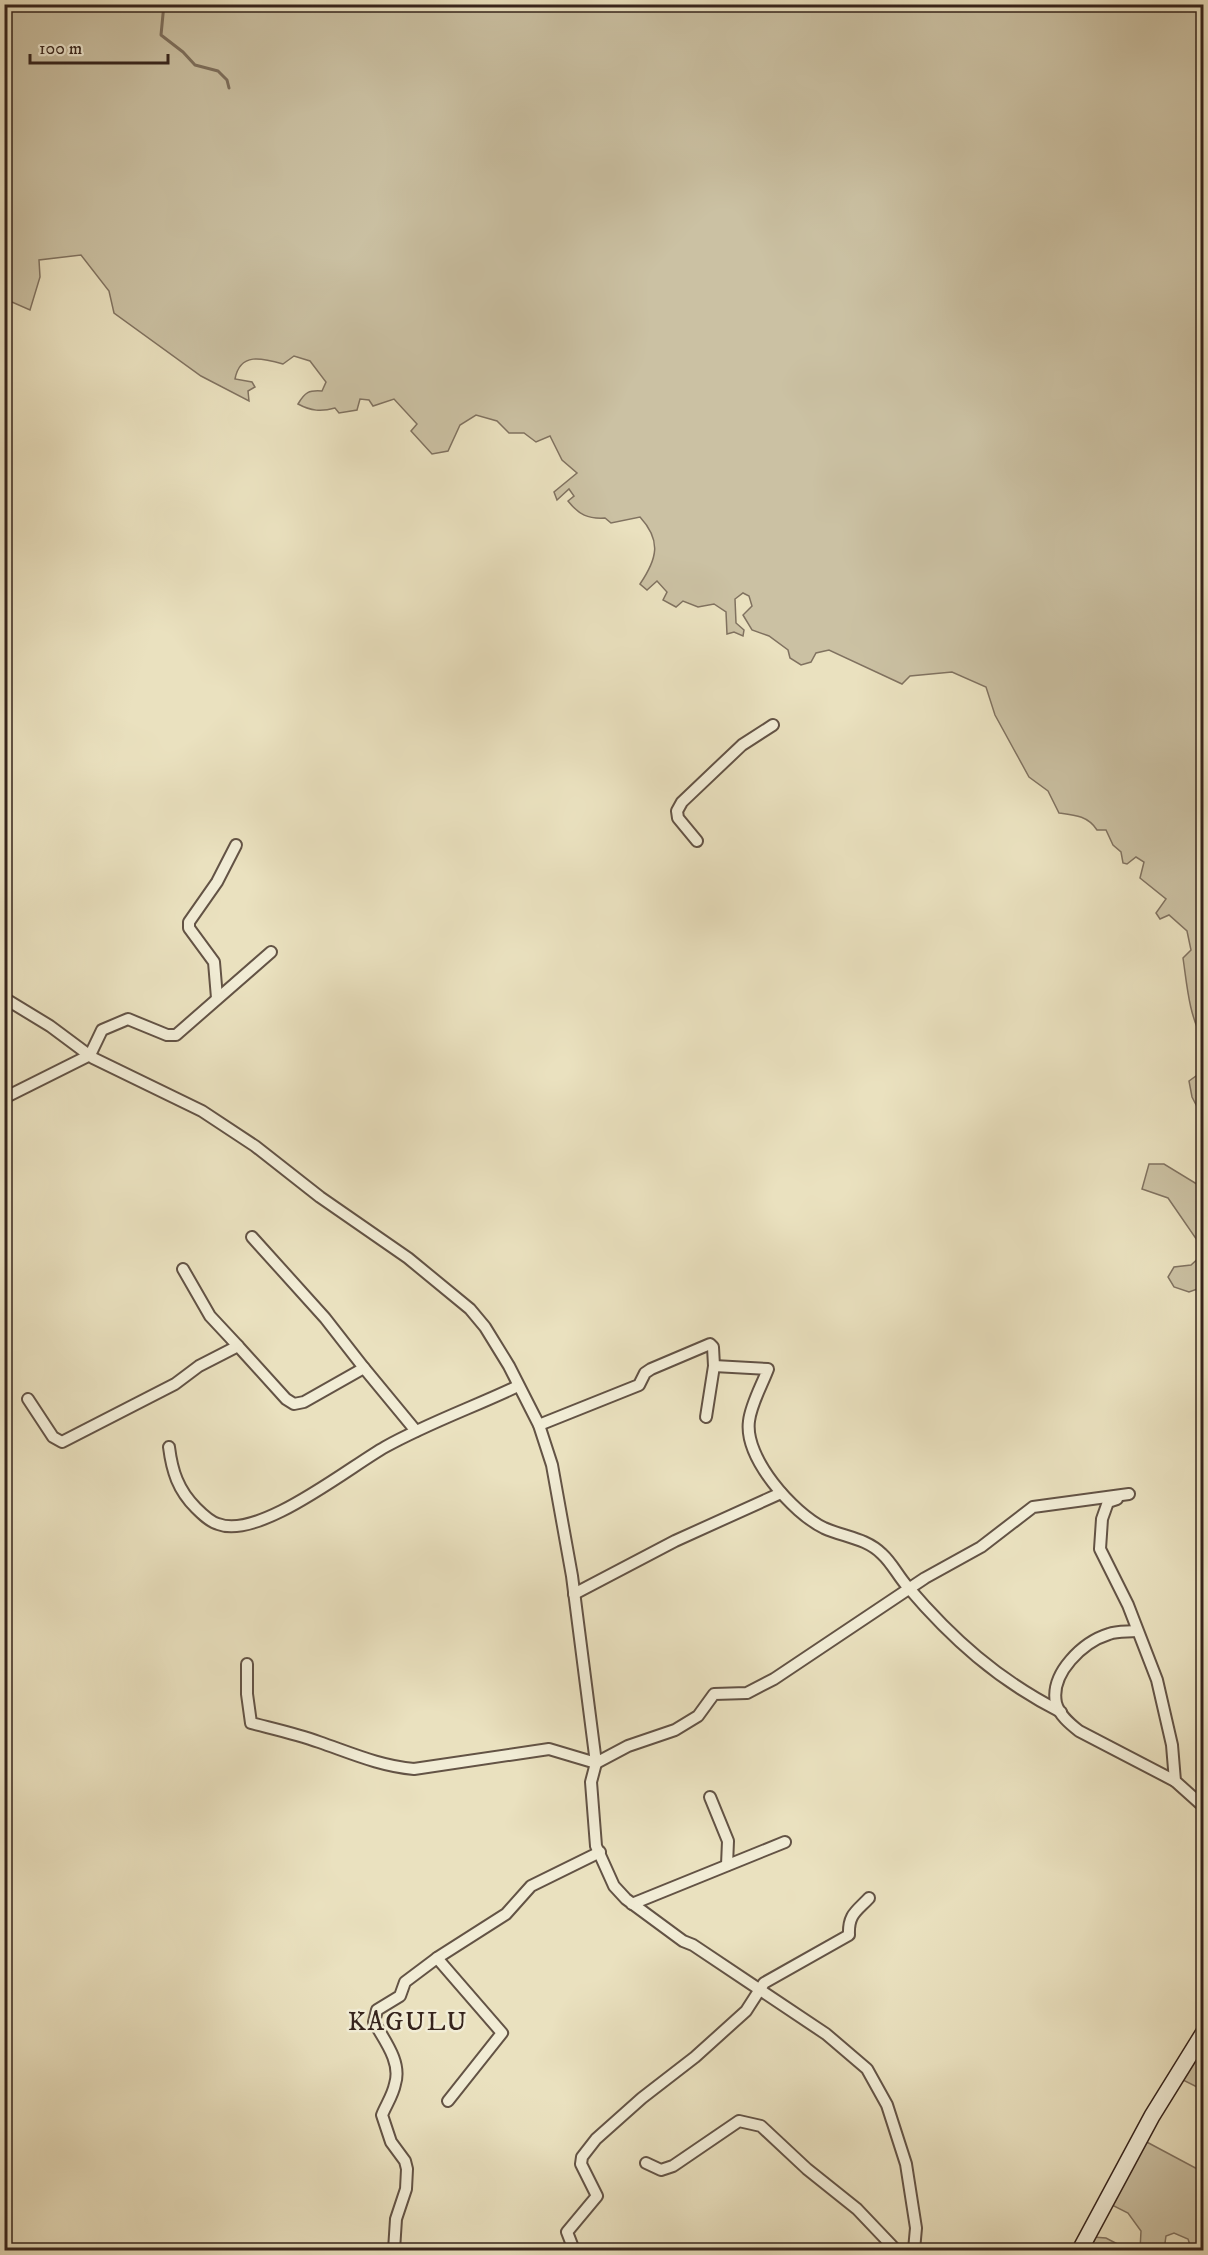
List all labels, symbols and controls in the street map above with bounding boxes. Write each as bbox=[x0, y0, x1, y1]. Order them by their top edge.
scale bar bbox=[30, 27, 168, 65]
text: 100 m bbox=[39, 38, 82, 60]
district label: KAGULU bbox=[348, 2006, 468, 2039]

